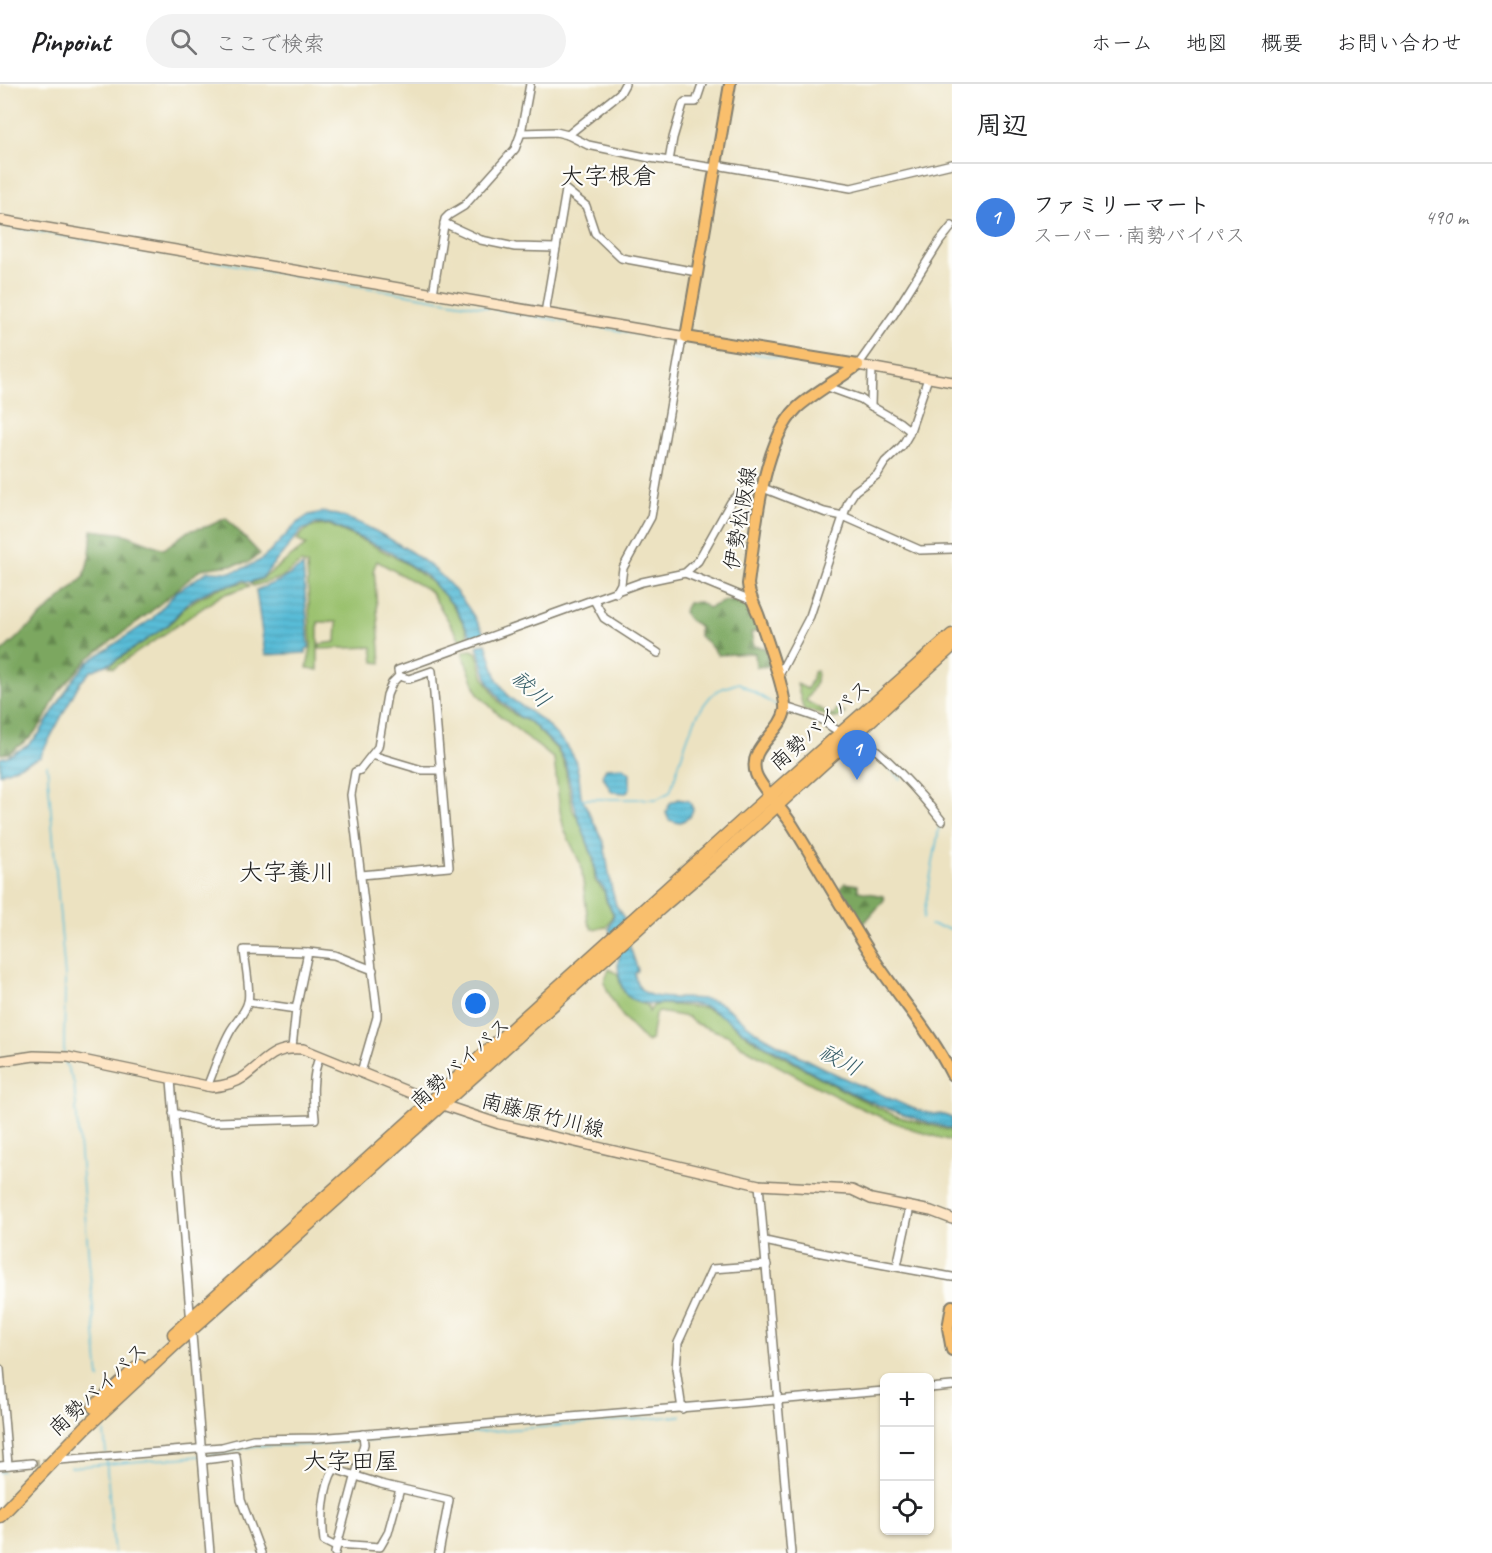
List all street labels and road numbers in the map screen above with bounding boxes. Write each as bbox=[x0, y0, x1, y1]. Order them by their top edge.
street label: 伊勢松阪線 bbox=[718, 464, 762, 572]
street label: 南勢バイパス bbox=[764, 674, 876, 776]
street label: 南勢バイパス bbox=[405, 1011, 515, 1115]
street label: 南藤原竹川線 bbox=[479, 1087, 607, 1143]
street label: 南勢バイパス bbox=[43, 1337, 153, 1441]

